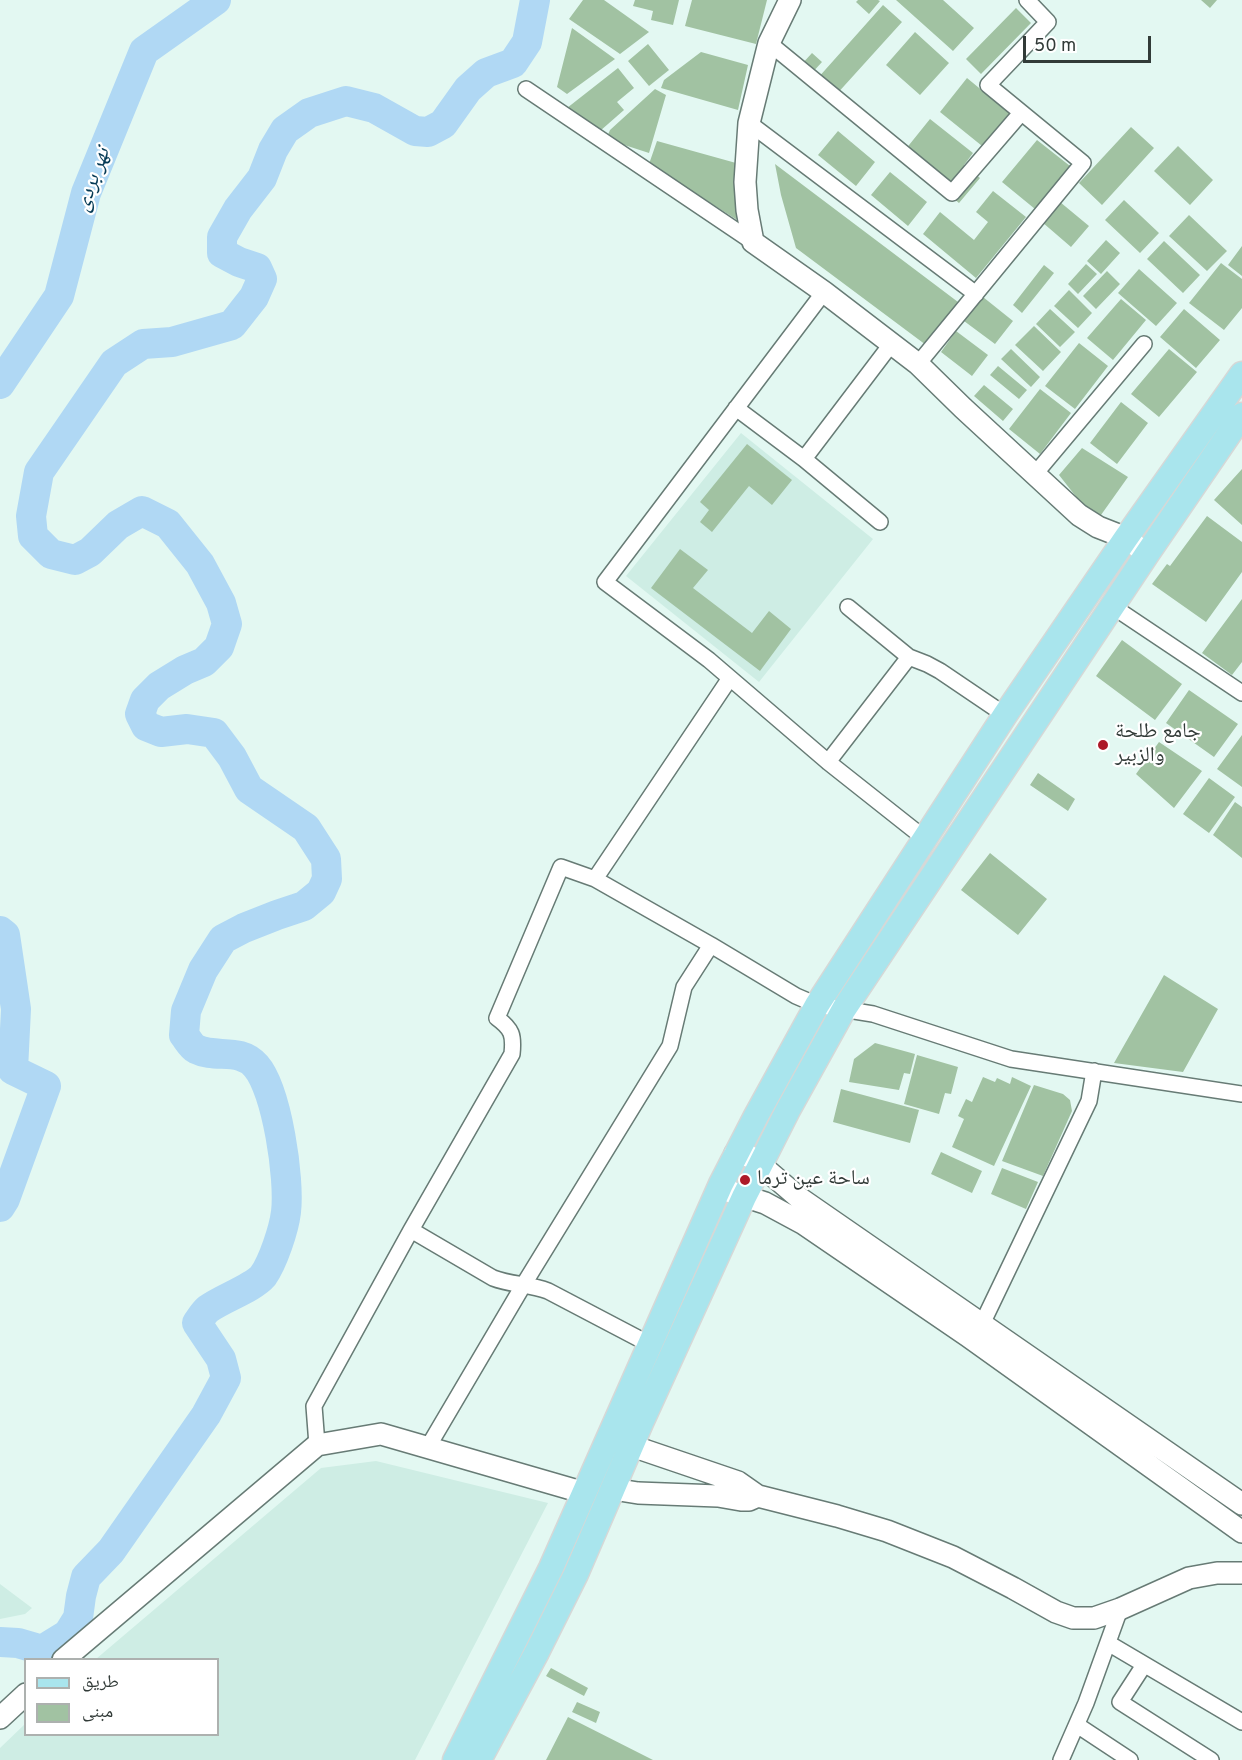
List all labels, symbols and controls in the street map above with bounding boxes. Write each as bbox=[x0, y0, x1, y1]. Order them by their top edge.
scale bar bbox=[1026, 24, 1154, 62]
text: 50 m bbox=[1034, 35, 1076, 58]
water label: نهر بردى bbox=[70, 144, 118, 216]
place label: جامع طلحة والزبير bbox=[1115, 720, 1201, 770]
marker: جامع طلحة والزبير bbox=[1096, 738, 1110, 752]
place label: ساحة عين ترما bbox=[757, 1167, 870, 1193]
marker: ساحة عين ترما bbox=[738, 1173, 752, 1187]
legend bbox=[24, 1658, 219, 1736]
text: طريق bbox=[82, 1671, 119, 1694]
text: مبنى bbox=[82, 1701, 113, 1724]

